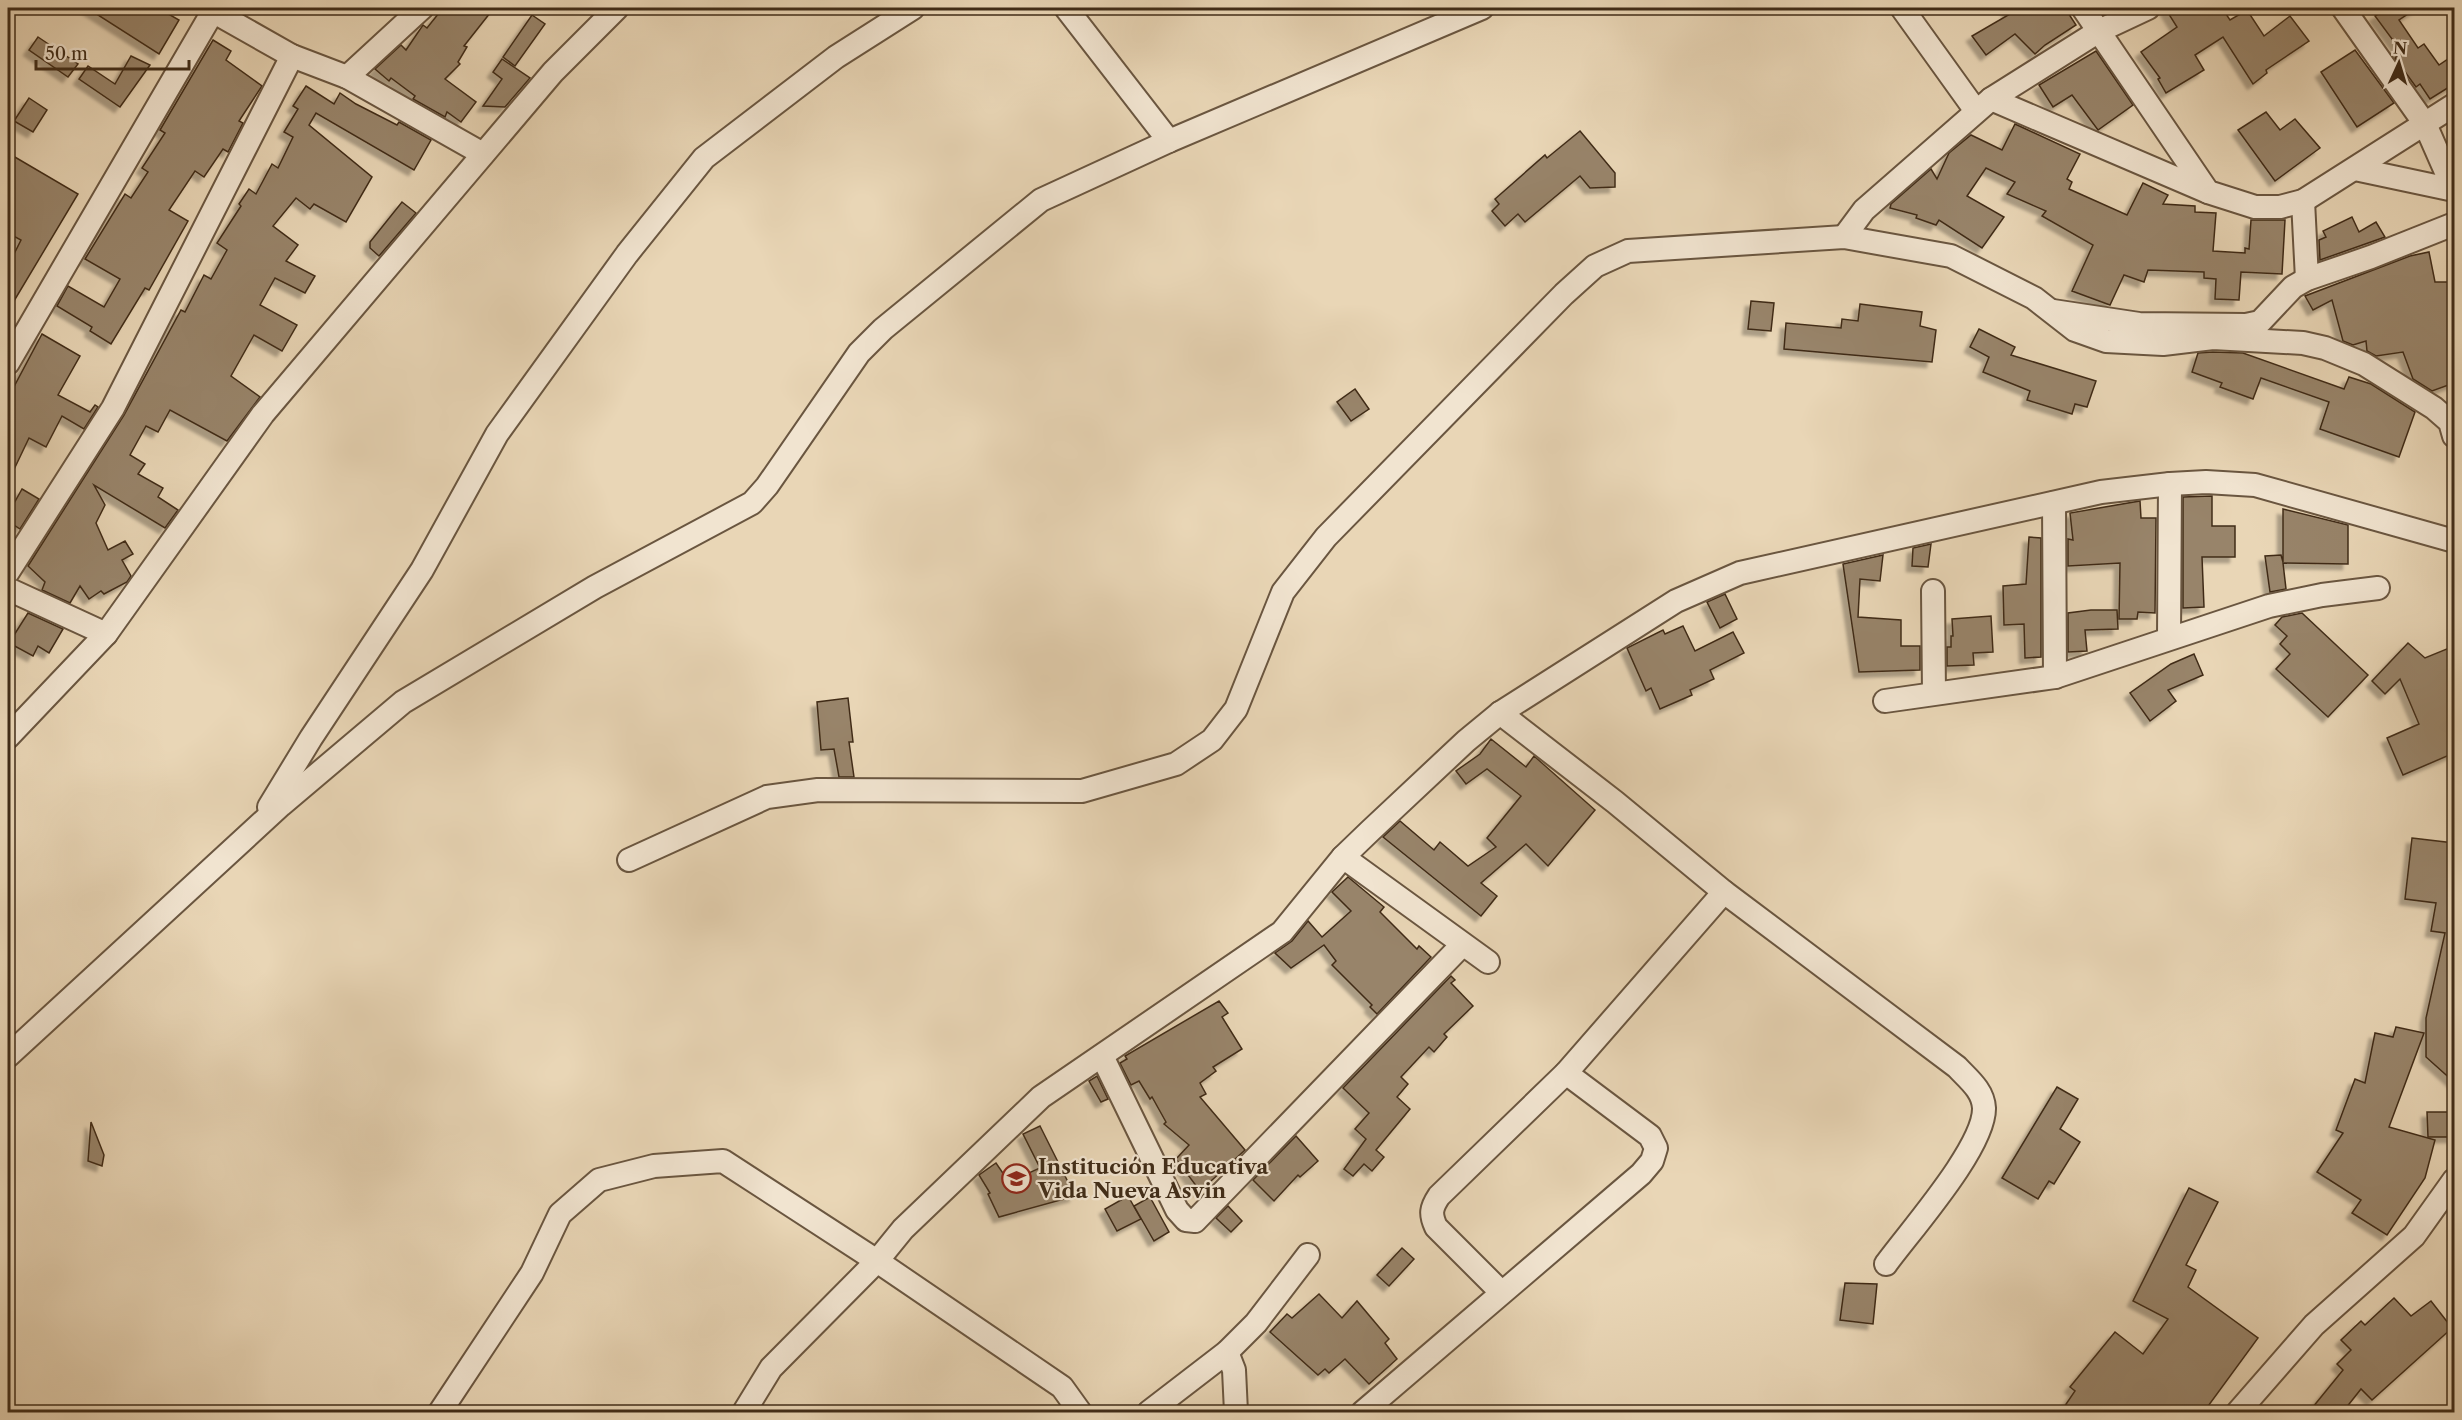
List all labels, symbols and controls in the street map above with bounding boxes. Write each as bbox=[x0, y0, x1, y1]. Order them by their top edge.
scale bar bbox=[36, 33, 189, 71]
north arrow bbox=[2369, 33, 2429, 93]
text: N bbox=[2392, 38, 2408, 59]
text: 50 m bbox=[45, 43, 88, 65]
place label: Institución Educativa Vida Nueva Asvin bbox=[1037, 1154, 1269, 1203]
school or university icon: Institución Educativa Vida Nueva Asvin bbox=[1001, 1162, 1033, 1194]

